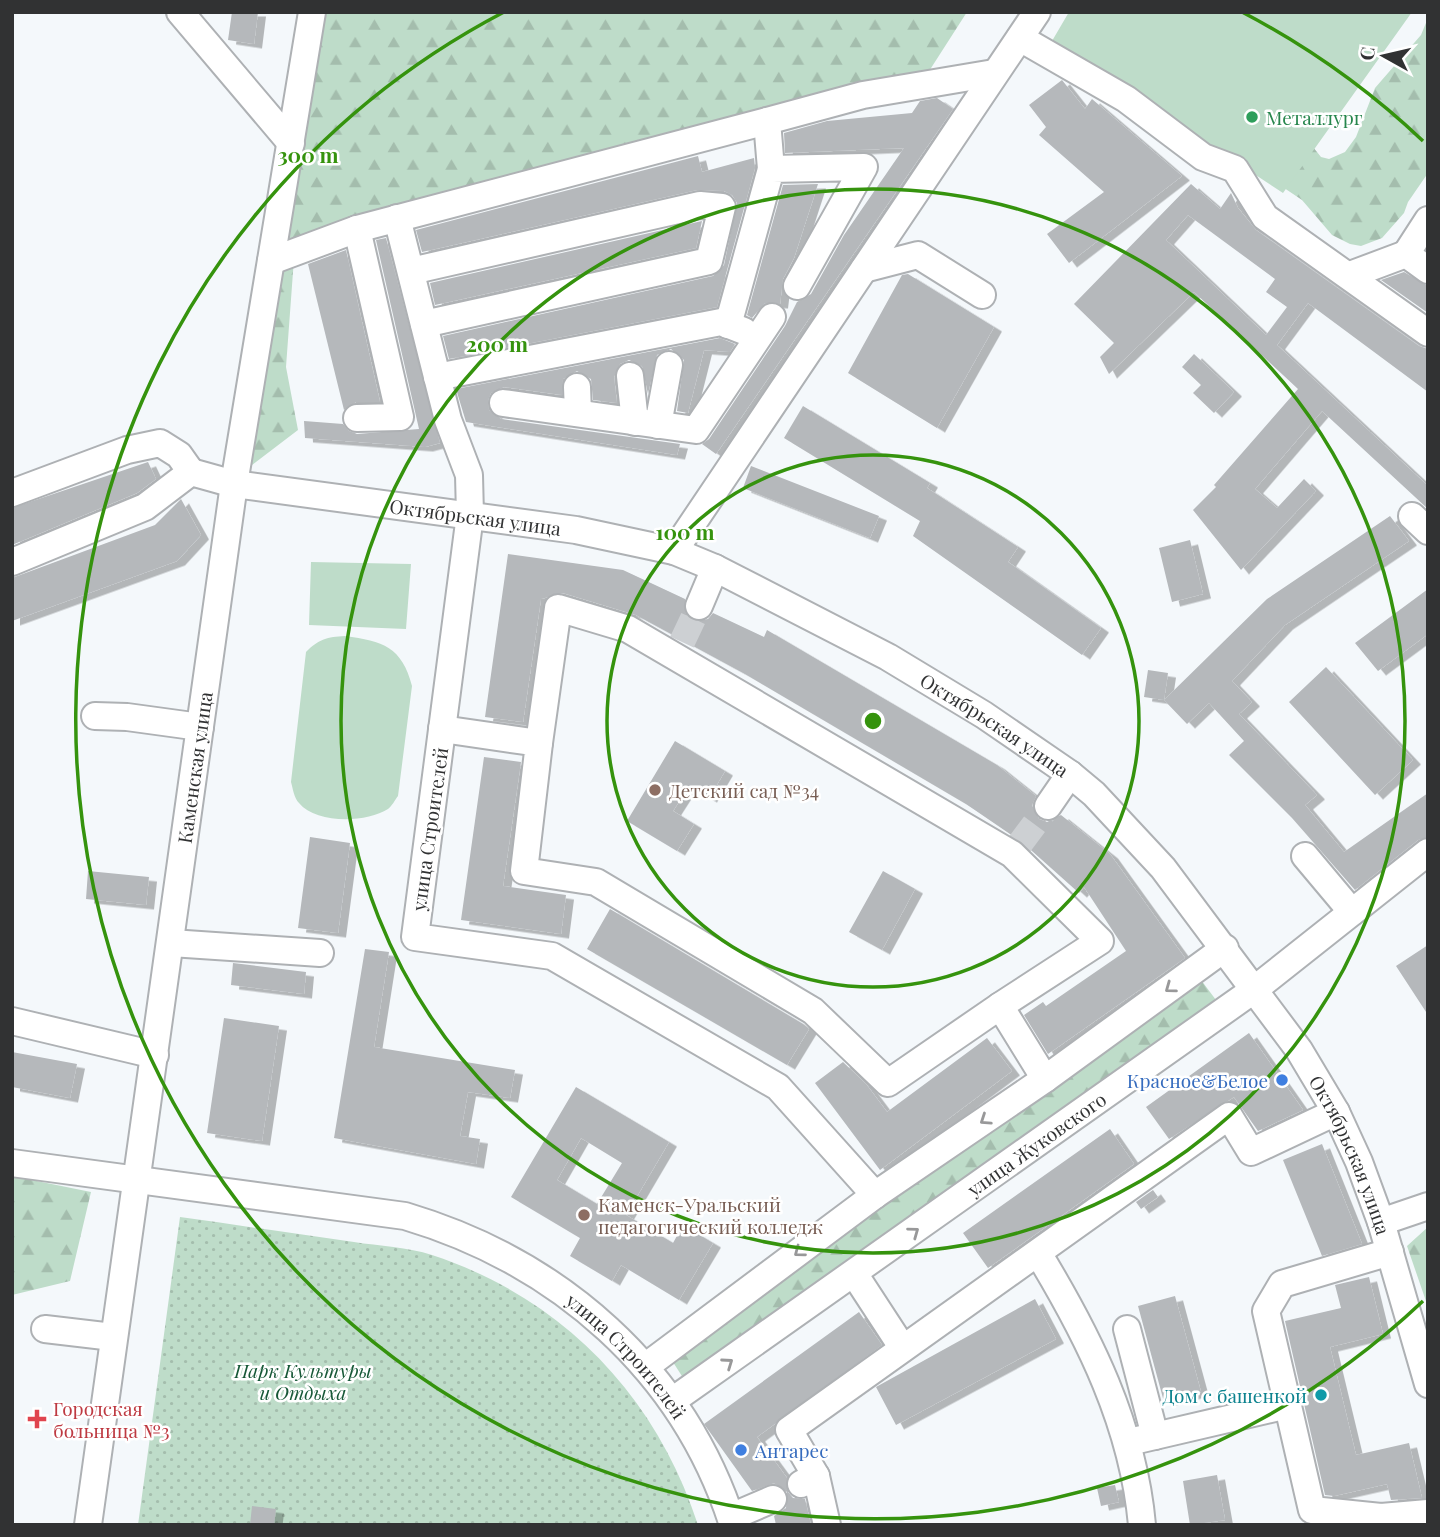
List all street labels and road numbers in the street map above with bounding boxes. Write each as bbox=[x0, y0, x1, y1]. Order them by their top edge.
street label: Октябрьская улица bbox=[388, 492, 563, 541]
street label: Октябрьская улица bbox=[916, 667, 1075, 783]
street label: Каменская улица bbox=[171, 689, 218, 845]
street label: улица Строителей bbox=[405, 745, 453, 913]
street label: Октябрьская улица bbox=[1304, 1070, 1397, 1238]
street label: улица Жуковского bbox=[961, 1086, 1111, 1202]
street label: улица Строителей bbox=[561, 1286, 693, 1424]

